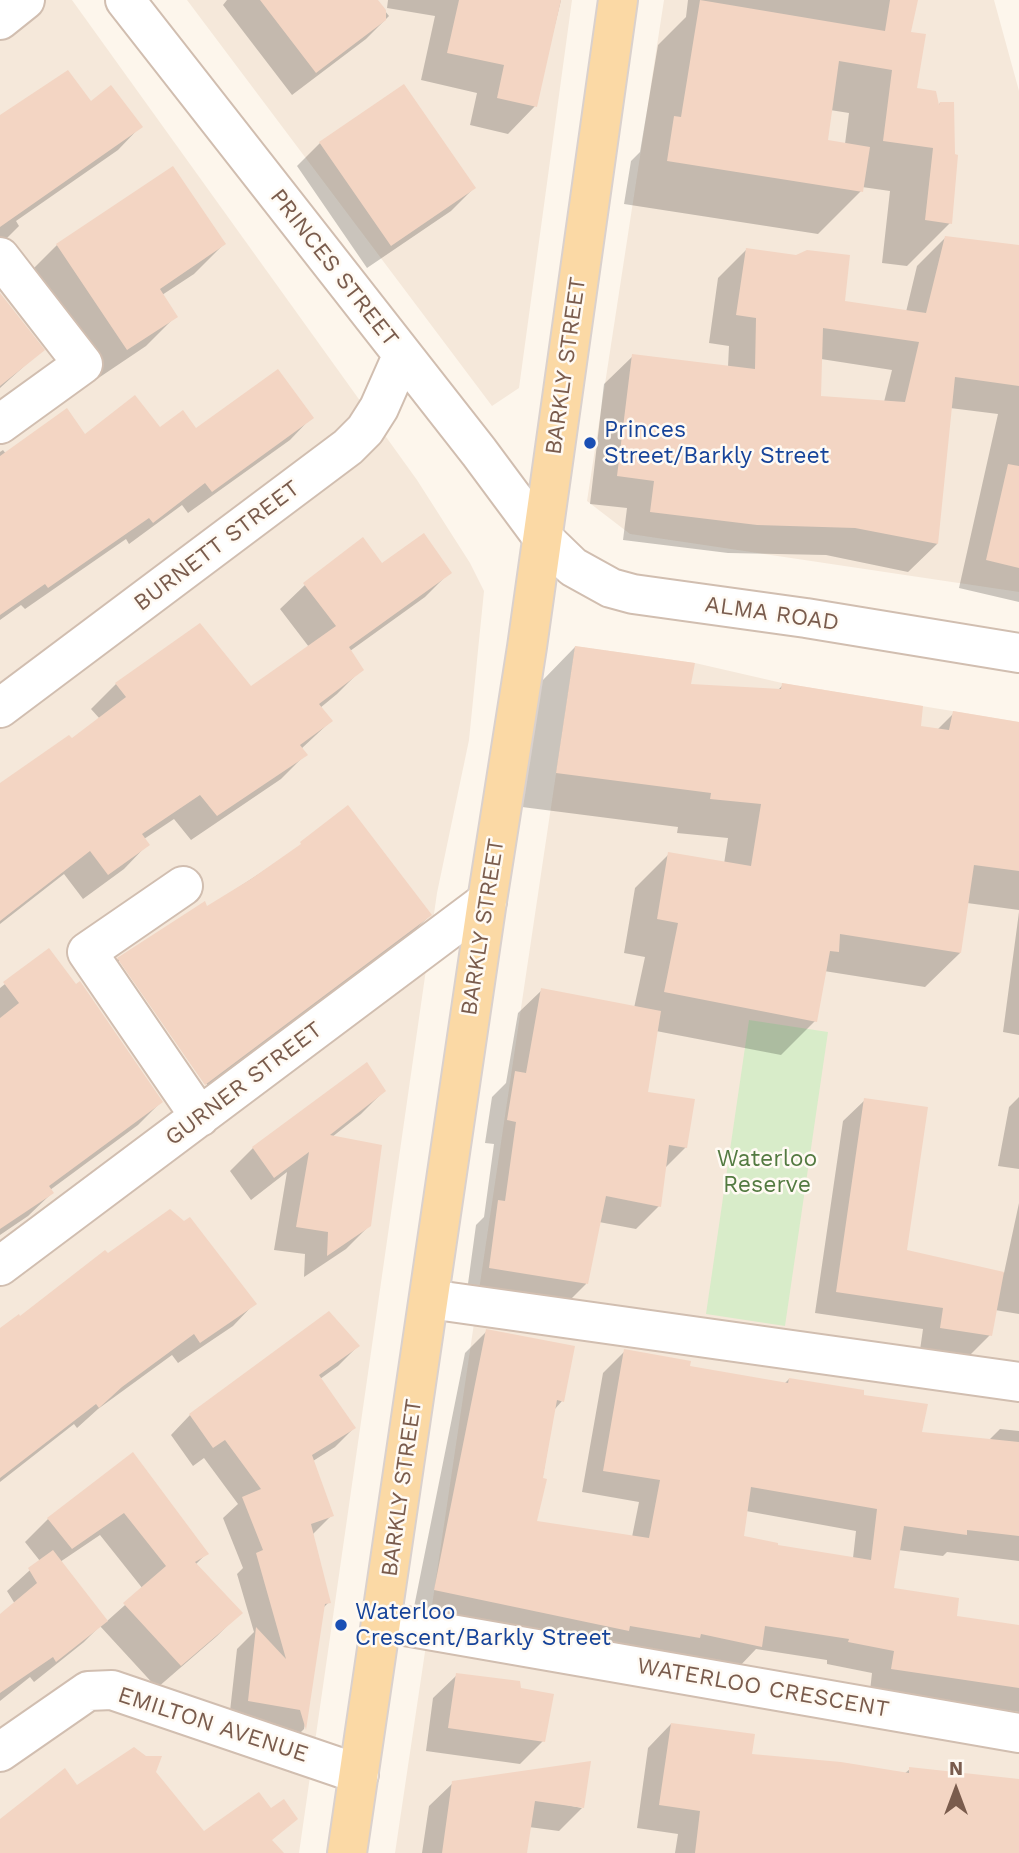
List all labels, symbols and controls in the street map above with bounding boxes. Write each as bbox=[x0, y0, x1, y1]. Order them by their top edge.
street label: PRINCES STREET bbox=[264, 184, 404, 352]
street label: BARKLY STREET bbox=[540, 275, 592, 457]
place label: Princes Street/Barkly Street bbox=[604, 416, 829, 470]
marker: Princes Street/Barkly Street bbox=[582, 435, 598, 451]
street label: BURNETT STREET bbox=[129, 475, 305, 617]
street label: ALMA ROAD bbox=[703, 591, 841, 637]
street label: BARKLY STREET bbox=[455, 836, 511, 1018]
street label: GURNER STREET bbox=[160, 1016, 328, 1152]
park label: Waterloo Reserve bbox=[717, 1145, 817, 1199]
street label: BARKLY STREET bbox=[376, 1397, 428, 1579]
place label: Waterloo Crescent/Barkly Street bbox=[355, 1598, 611, 1652]
marker: Waterloo Crescent/Barkly Street bbox=[333, 1617, 349, 1633]
street label: WATERLOO CRESCENT bbox=[635, 1652, 891, 1724]
street label: EMILTON AVENUE bbox=[114, 1681, 312, 1769]
north arrow bbox=[921, 1755, 991, 1825]
text: N bbox=[949, 1757, 963, 1780]

